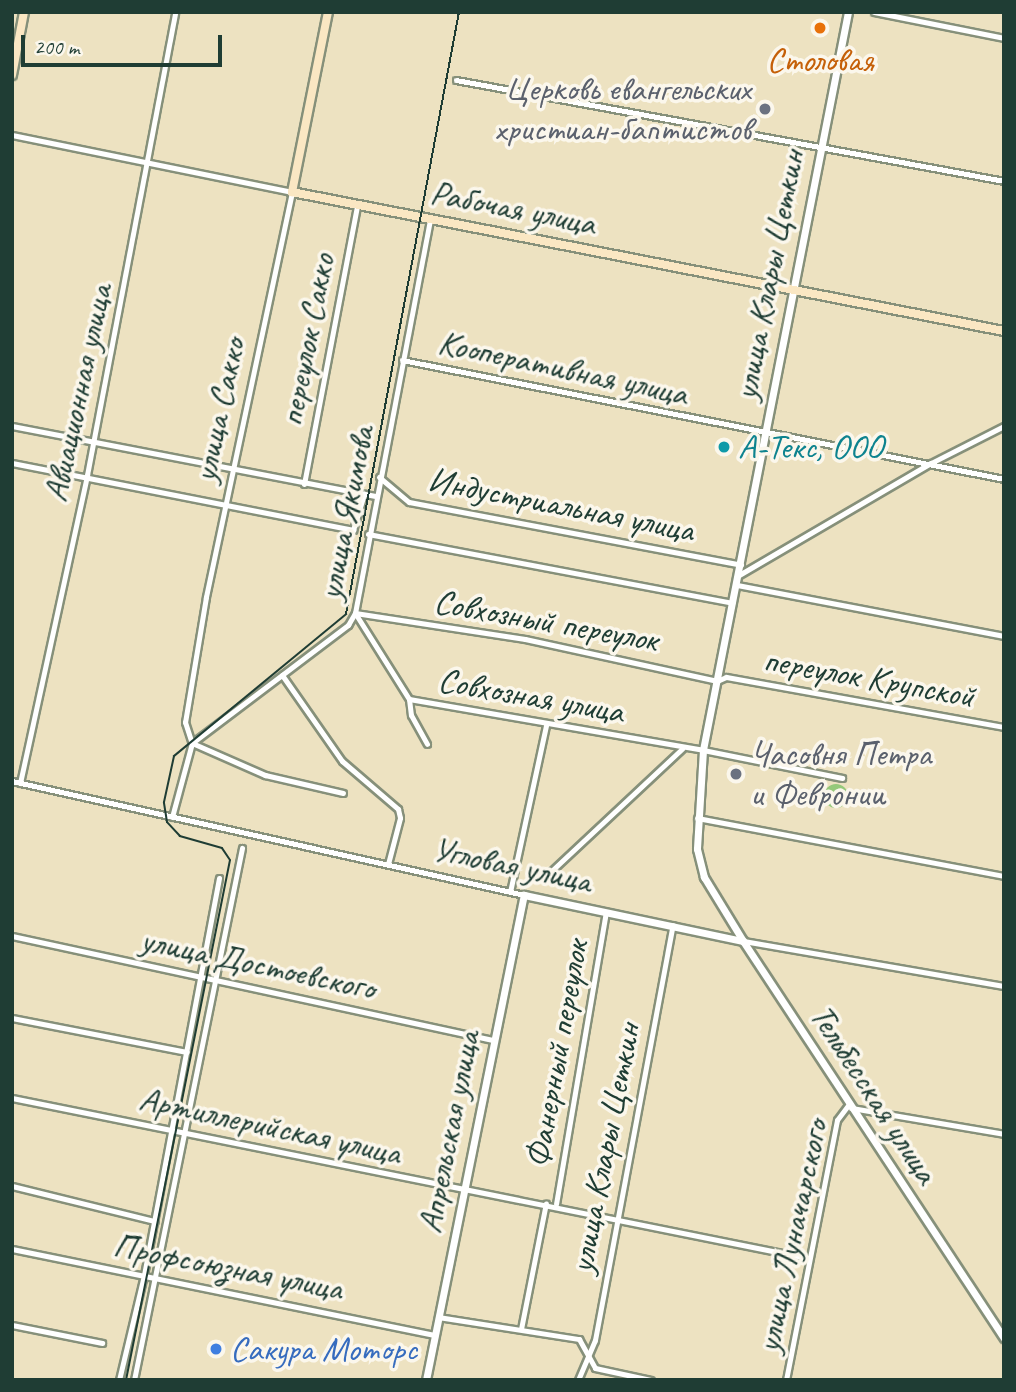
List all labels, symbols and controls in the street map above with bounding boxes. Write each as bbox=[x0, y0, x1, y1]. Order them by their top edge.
marker: Столовая bbox=[812, 20, 828, 36]
scale bar bbox=[24, 21, 226, 65]
text: 200 m bbox=[34, 34, 79, 60]
place label: Столовая bbox=[766, 39, 874, 81]
place label: Церковь евангельских христиан-баптистов bbox=[494, 68, 751, 150]
marker: Церковь евангельских христиан-баптистов bbox=[757, 101, 773, 117]
street label: улица Клары Цеткин bbox=[724, 145, 814, 405]
street label: Рабочая улица bbox=[426, 171, 600, 245]
street label: переулок Сакко bbox=[270, 250, 344, 430]
street label: Авиационная улица bbox=[34, 280, 122, 506]
street label: Кооперативная улица bbox=[434, 321, 692, 415]
street label: улица Сакко bbox=[183, 334, 255, 486]
street label: улица Якимова bbox=[308, 421, 384, 605]
place label: А-Текс, ООО bbox=[738, 426, 883, 468]
marker: А-Текс, ООО bbox=[716, 439, 732, 455]
street label: Индустриальная улица bbox=[423, 458, 699, 552]
street label: Совхозный переулок bbox=[431, 581, 661, 661]
street label: переулок Крупской bbox=[760, 639, 978, 717]
street label: Совхозная улица bbox=[434, 659, 628, 733]
place label: Часовня Петра и Февронии bbox=[750, 733, 931, 815]
marker: Часовня Петра и Февронии bbox=[728, 766, 744, 782]
street label: Угловая улица bbox=[429, 828, 595, 902]
street label: улица Достоевского bbox=[136, 918, 380, 1010]
street label: Фанерный переулок bbox=[516, 937, 598, 1171]
street label: Тельбесская улица bbox=[800, 996, 948, 1192]
street label: улица Клары Цеткин bbox=[560, 1018, 650, 1278]
street label: Апрельская улица bbox=[409, 1027, 489, 1237]
street label: Артиллерийская улица bbox=[134, 1078, 406, 1174]
street label: улица Луначарского bbox=[747, 1116, 837, 1356]
street label: Профсоюзная улица bbox=[109, 1224, 347, 1310]
place label: Сакура Моторс bbox=[230, 1328, 416, 1370]
marker: Сакура Моторс bbox=[208, 1341, 224, 1357]

